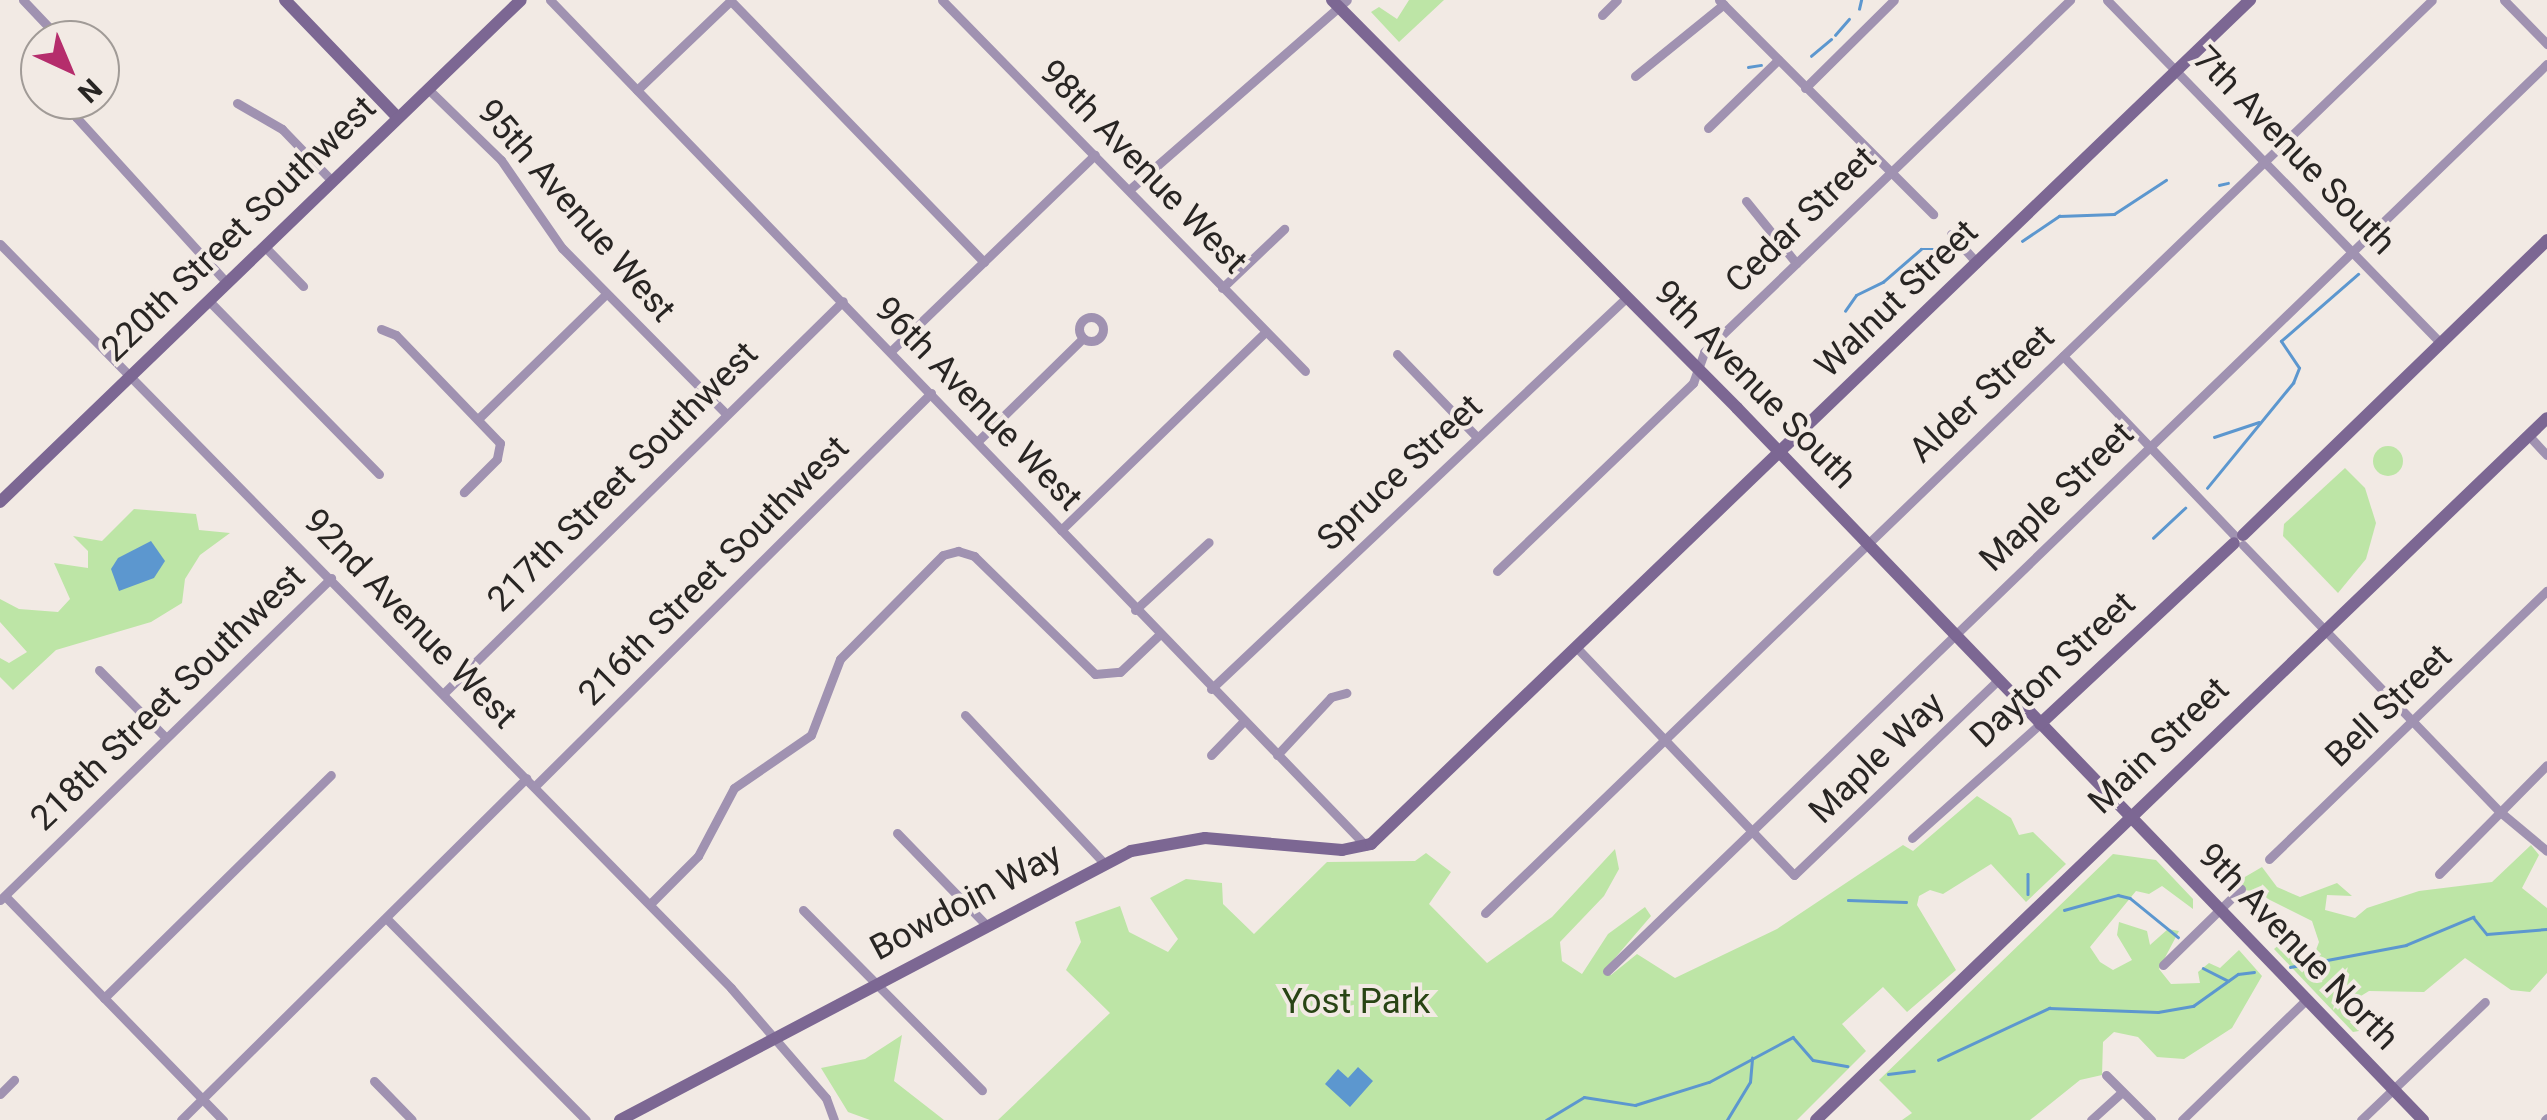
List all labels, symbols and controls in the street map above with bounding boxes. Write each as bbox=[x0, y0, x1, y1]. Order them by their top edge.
north arrow bbox=[20, 20, 120, 120]
street label: 7th Avenue South bbox=[2184, 38, 2404, 264]
street label: 98th Avenue West bbox=[1030, 52, 1256, 282]
text: N bbox=[71, 72, 108, 109]
street label: 220th Street Southwest bbox=[93, 87, 385, 371]
street label: 95th Avenue West bbox=[468, 91, 684, 331]
street label: Cedar Street bbox=[1717, 138, 1885, 302]
street label: Walnut Street bbox=[1807, 211, 1987, 387]
street label: 9th Avenue South bbox=[1645, 272, 1865, 498]
street label: 96th Avenue West bbox=[865, 289, 1091, 519]
street label: Alder Street bbox=[1901, 316, 2063, 472]
street label: 217th Street Southwest bbox=[479, 333, 767, 621]
street label: Spruce Street bbox=[1309, 386, 1491, 560]
street label: Maple Street bbox=[1971, 413, 2143, 581]
street label: 216th Street Southwest bbox=[570, 427, 858, 715]
street label: 92nd Avenue West bbox=[295, 501, 525, 737]
street label: 218th Street Southwest bbox=[22, 556, 314, 840]
street label: Dayton Street bbox=[1962, 583, 2144, 757]
street label: Bell Street bbox=[2317, 636, 2461, 776]
street label: Main Street bbox=[2080, 669, 2238, 823]
street label: Maple Way bbox=[1801, 684, 1953, 832]
street label: Bowdoin Way bbox=[863, 834, 1069, 970]
street label: 9th Avenue North bbox=[2189, 835, 2407, 1059]
park label: Yost Park bbox=[1282, 981, 1430, 1023]

